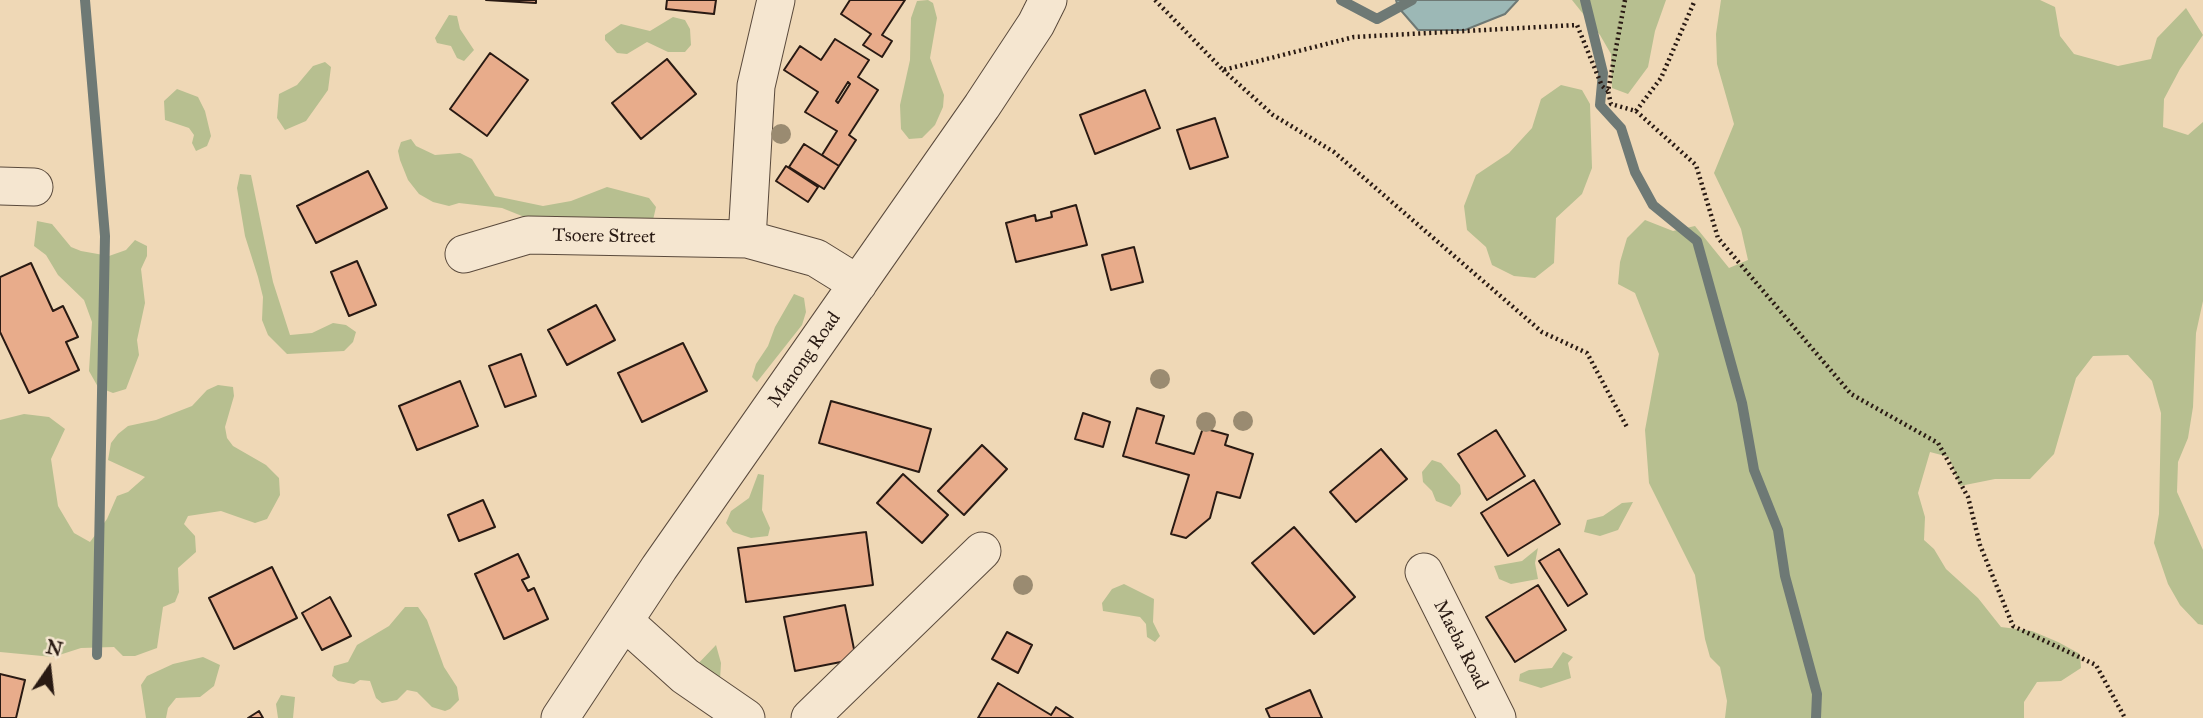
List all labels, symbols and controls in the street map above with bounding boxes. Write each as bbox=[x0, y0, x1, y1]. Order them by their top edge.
street label: Tsoere Street bbox=[552, 225, 656, 249]
street label: Manong Road bbox=[764, 308, 846, 412]
street label: Maeba Road bbox=[1428, 596, 1492, 694]
north arrow bbox=[14, 634, 84, 704]
text: N bbox=[44, 635, 65, 661]

